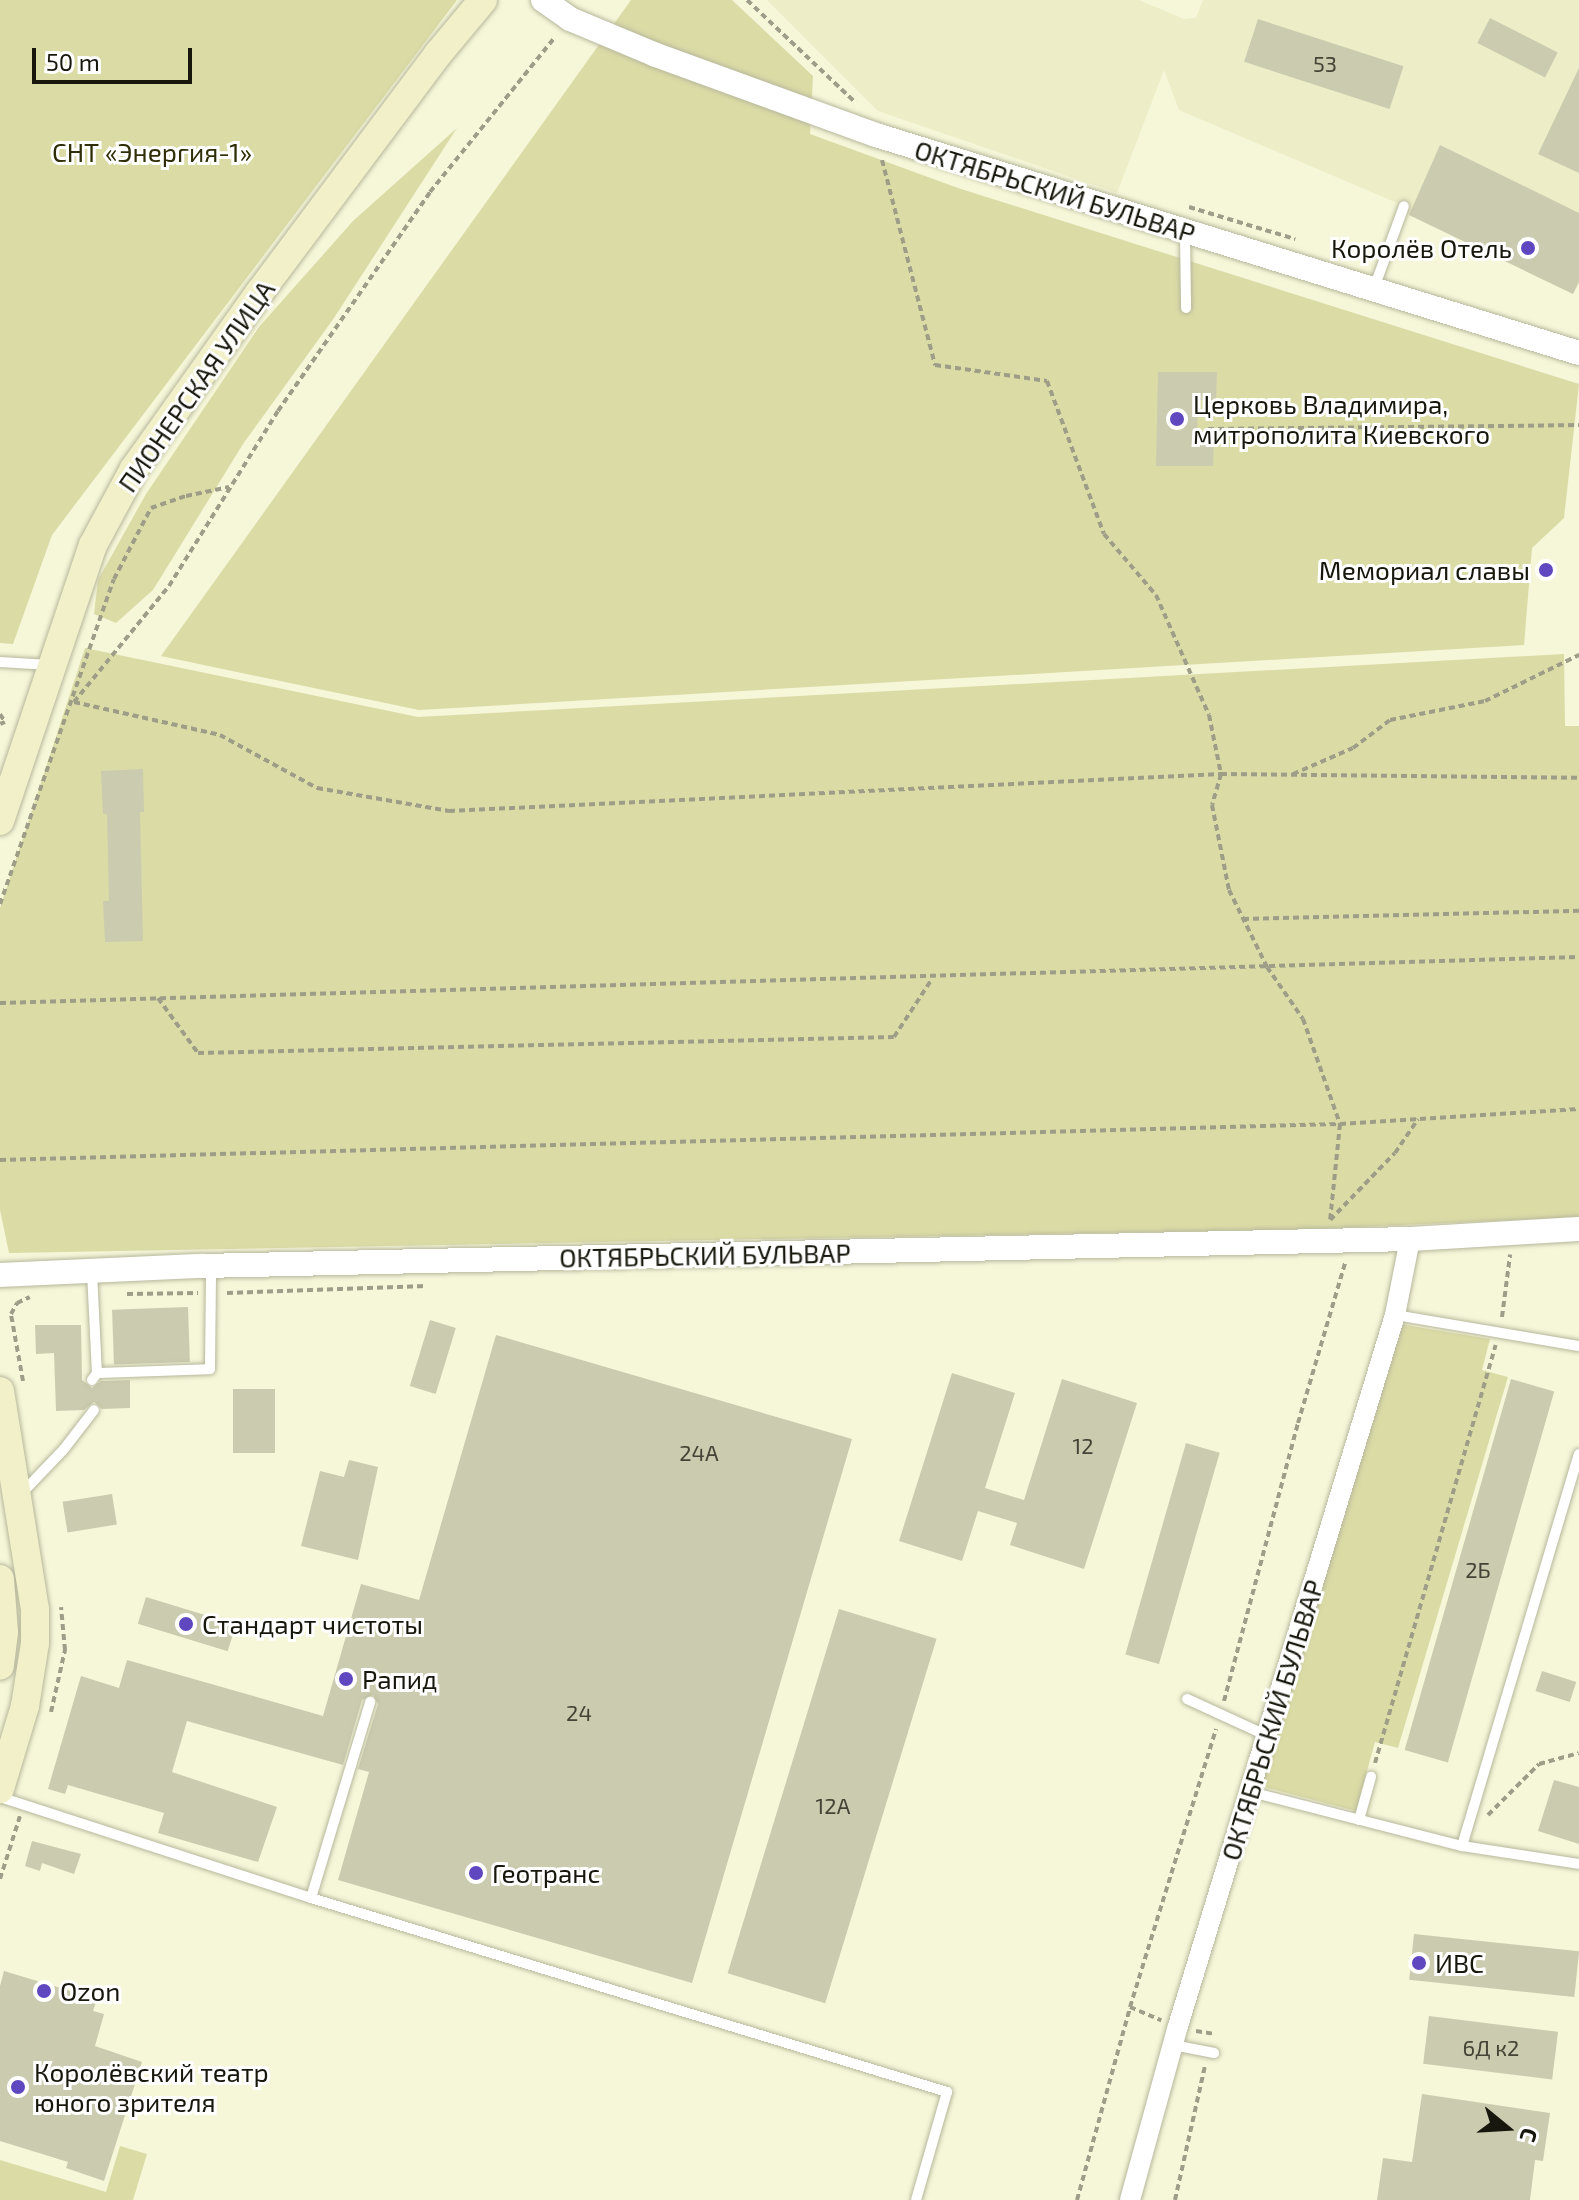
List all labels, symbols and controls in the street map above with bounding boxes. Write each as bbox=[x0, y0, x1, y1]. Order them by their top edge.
scale bar bbox=[36, 32, 196, 82]
text: 50 m bbox=[46, 47, 100, 76]
house number: 53 bbox=[1313, 51, 1337, 77]
street label: ОКТЯБРЬСКИЙ БУЛЬВАР bbox=[911, 133, 1199, 249]
park label: СНТ «Энергия-1» bbox=[52, 136, 252, 168]
place label: Королёв Отель bbox=[1331, 232, 1512, 264]
marker: Королёв Отель bbox=[1519, 239, 1537, 257]
street label: ПИОНЕРСКАЯ УЛИЦА bbox=[111, 274, 281, 498]
place label: Церковь Владимира, митрополита Киевского bbox=[1193, 388, 1490, 450]
marker: Церковь Владимира, митрополита Киевского bbox=[1168, 410, 1186, 428]
place label: Мемориал славы bbox=[1319, 554, 1530, 586]
marker: Мемориал славы bbox=[1537, 561, 1555, 579]
street label: ОКТЯБРЬСКИЙ БУЛЬВАР bbox=[559, 1237, 851, 1273]
house number: 12 bbox=[1072, 1433, 1094, 1459]
house number: 24А bbox=[679, 1440, 719, 1466]
house number: 2Б bbox=[1465, 1557, 1491, 1583]
street label: ОКТЯБРЬСКИЙ БУЛЬВАР bbox=[1214, 1576, 1330, 1864]
place label: Стандарт чистоты bbox=[202, 1608, 423, 1640]
marker: Стандарт чистоты bbox=[177, 1615, 195, 1633]
place label: Рапид bbox=[362, 1663, 437, 1695]
marker: Рапид bbox=[337, 1670, 355, 1688]
house number: 24 bbox=[566, 1700, 592, 1726]
house number: 12А bbox=[816, 1793, 850, 1819]
place label: Геотранс bbox=[492, 1857, 600, 1889]
marker: Геотранс bbox=[467, 1864, 485, 1882]
place label: ИВС bbox=[1435, 1947, 1484, 1979]
marker: ИВС bbox=[1410, 1954, 1428, 1972]
place label: Ozon bbox=[60, 1975, 120, 2007]
marker: Ozon bbox=[35, 1982, 53, 2000]
house number: 6Д к2 bbox=[1463, 2035, 1519, 2061]
place label: Королёвский театр юного зрителя bbox=[34, 2056, 269, 2118]
marker: Королёвский театр юного зрителя bbox=[9, 2078, 27, 2096]
north arrow bbox=[1467, 2088, 1547, 2168]
text: С bbox=[1515, 2125, 1544, 2146]

